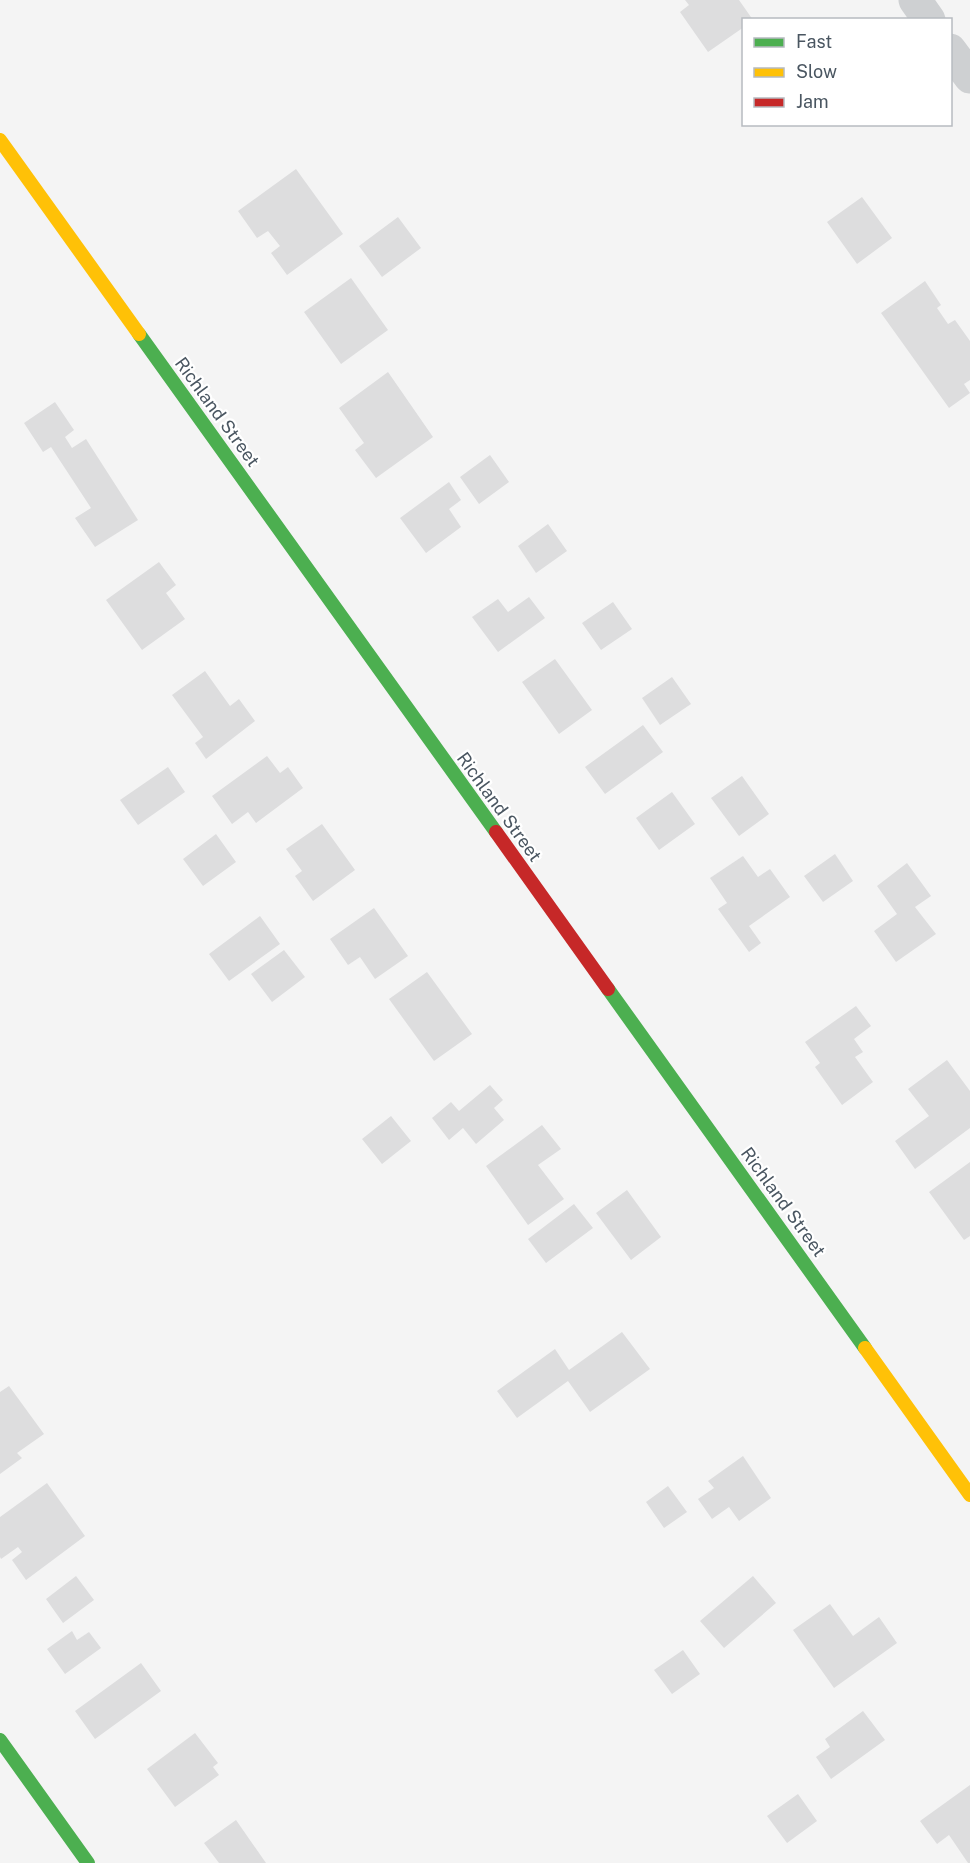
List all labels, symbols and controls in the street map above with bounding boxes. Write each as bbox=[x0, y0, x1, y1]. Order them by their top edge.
legend bbox=[742, 18, 952, 126]
text: Fast bbox=[796, 31, 832, 52]
text: Slow bbox=[796, 61, 837, 82]
text: Jam bbox=[796, 91, 829, 112]
street label: Richland Street bbox=[171, 353, 264, 470]
street label: Richland Street bbox=[453, 748, 546, 865]
street label: Richland Street bbox=[737, 1143, 830, 1260]

